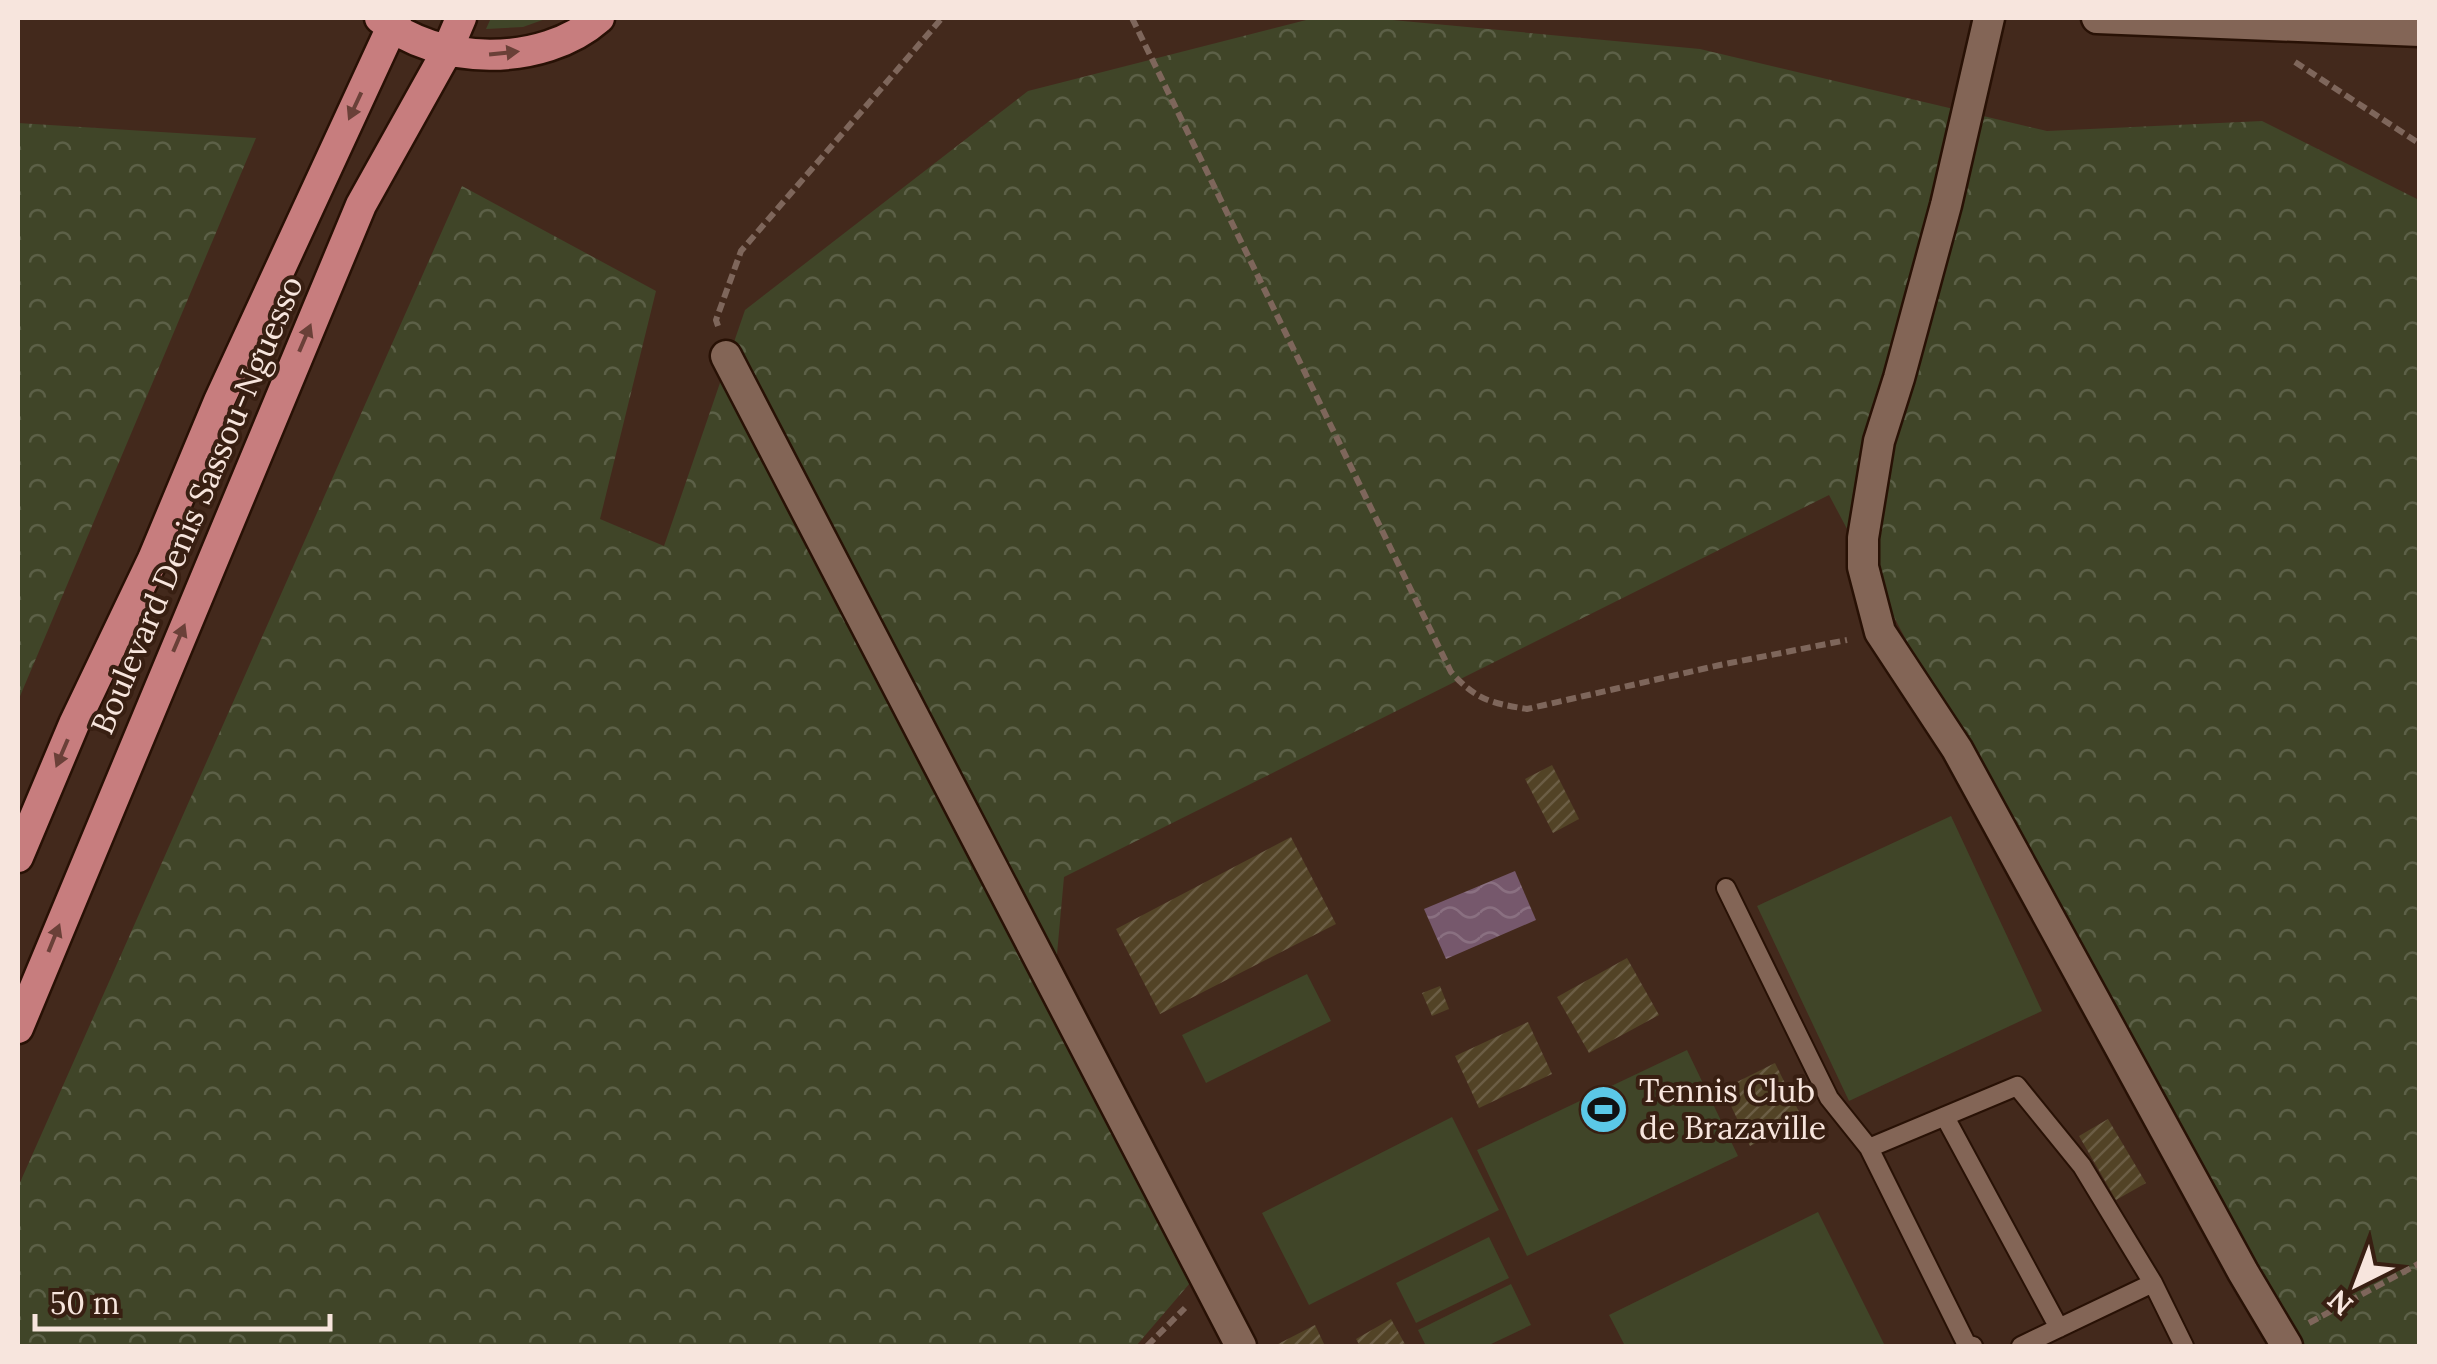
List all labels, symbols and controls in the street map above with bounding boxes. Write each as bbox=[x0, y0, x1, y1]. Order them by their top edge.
one-way arrow bbox=[488, 44, 520, 60]
one-way arrow bbox=[347, 92, 364, 121]
street label: Boulevard Denis Sassou-Nguesso bbox=[81, 269, 312, 740]
one-way arrow bbox=[297, 324, 313, 353]
one-way arrow bbox=[171, 623, 187, 653]
one-way arrow bbox=[54, 738, 70, 767]
one-way arrow bbox=[46, 923, 62, 953]
place label: Tennis Club de Brazaville bbox=[1639, 1070, 1826, 1148]
sports icon: Tennis Club de Brazaville bbox=[1578, 1083, 1630, 1135]
north arrow bbox=[2307, 1234, 2407, 1334]
scale bar bbox=[35, 1269, 330, 1331]
text: N bbox=[2320, 1282, 2360, 1323]
text: 50 m bbox=[50, 1284, 120, 1322]

